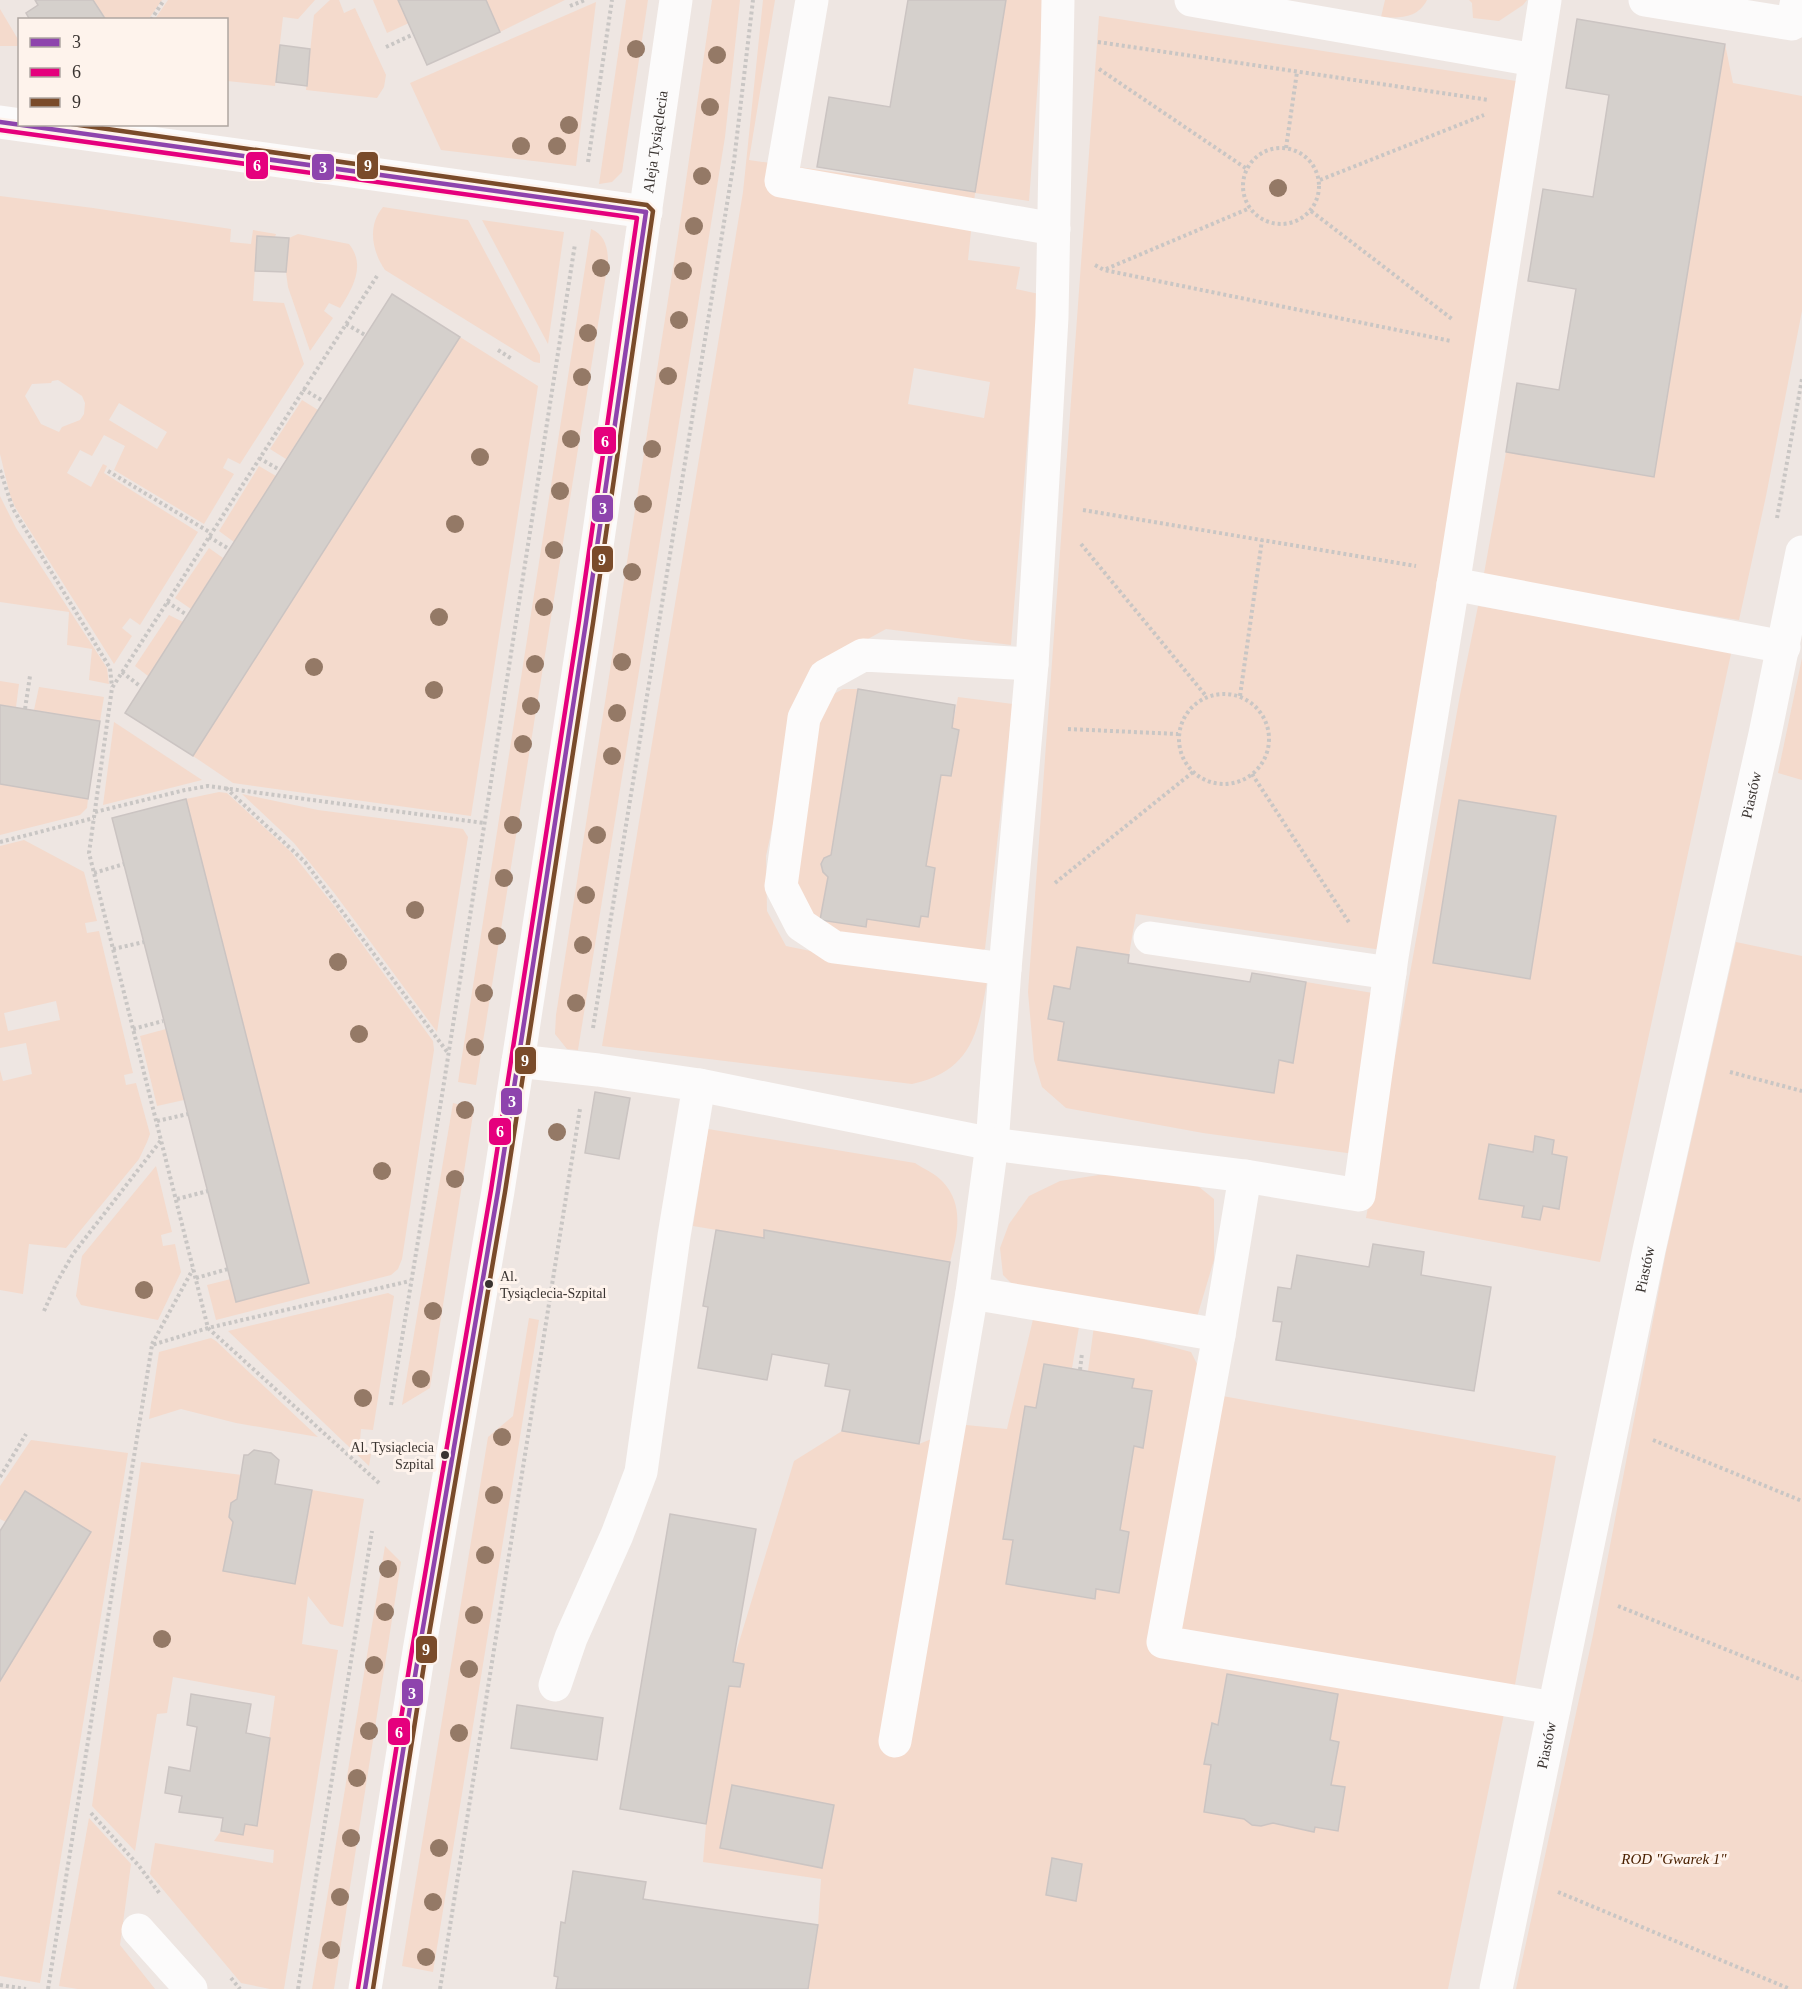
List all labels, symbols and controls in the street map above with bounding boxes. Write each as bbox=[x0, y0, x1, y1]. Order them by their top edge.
legend bbox=[18, 18, 228, 126]
text: 3 bbox=[72, 32, 81, 52]
text: 6 bbox=[72, 62, 81, 82]
street label: Aleja Tysiąclecia bbox=[640, 89, 671, 194]
text: 9 bbox=[72, 92, 81, 112]
line badge: 6 bbox=[245, 151, 269, 180]
line badge: 9 bbox=[356, 151, 379, 180]
line badge: 3 bbox=[311, 153, 335, 181]
text: 6 bbox=[253, 157, 261, 174]
text: 9 bbox=[364, 157, 372, 174]
text: 3 bbox=[319, 159, 327, 176]
line badge: 6 bbox=[593, 426, 617, 455]
text: 6 bbox=[601, 433, 609, 450]
line badge: 3 bbox=[591, 494, 614, 523]
text: 3 bbox=[599, 500, 607, 517]
line badge: 9 bbox=[591, 545, 614, 573]
text: 9 bbox=[598, 551, 606, 568]
street label: Piastów bbox=[1738, 770, 1764, 820]
line badge: 9 bbox=[514, 1046, 537, 1075]
text: 9 bbox=[521, 1052, 529, 1069]
line badge: 3 bbox=[500, 1087, 523, 1116]
text: 3 bbox=[508, 1093, 516, 1110]
line badge: 6 bbox=[488, 1117, 512, 1146]
text: 6 bbox=[496, 1123, 504, 1140]
street label: Piastów bbox=[1632, 1244, 1658, 1294]
place label: Al. Tysiąclecia-Szpital bbox=[500, 1269, 606, 1301]
marker: Al. Tysiąclecia-Szpital bbox=[483, 1278, 495, 1290]
place label: Al. Tysiąclecia Szpital bbox=[350, 1440, 435, 1472]
marker: Al. Tysiąclecia Szpital bbox=[439, 1449, 451, 1461]
line badge: 9 bbox=[415, 1635, 438, 1664]
text: 9 bbox=[422, 1641, 430, 1658]
line badge: 3 bbox=[401, 1678, 424, 1707]
text: 3 bbox=[408, 1685, 416, 1702]
line badge: 6 bbox=[387, 1717, 411, 1746]
street label: Piastów bbox=[1534, 1720, 1559, 1770]
text: 6 bbox=[395, 1724, 403, 1741]
park label: ROD "Gwarek 1" bbox=[1620, 1851, 1727, 1867]

